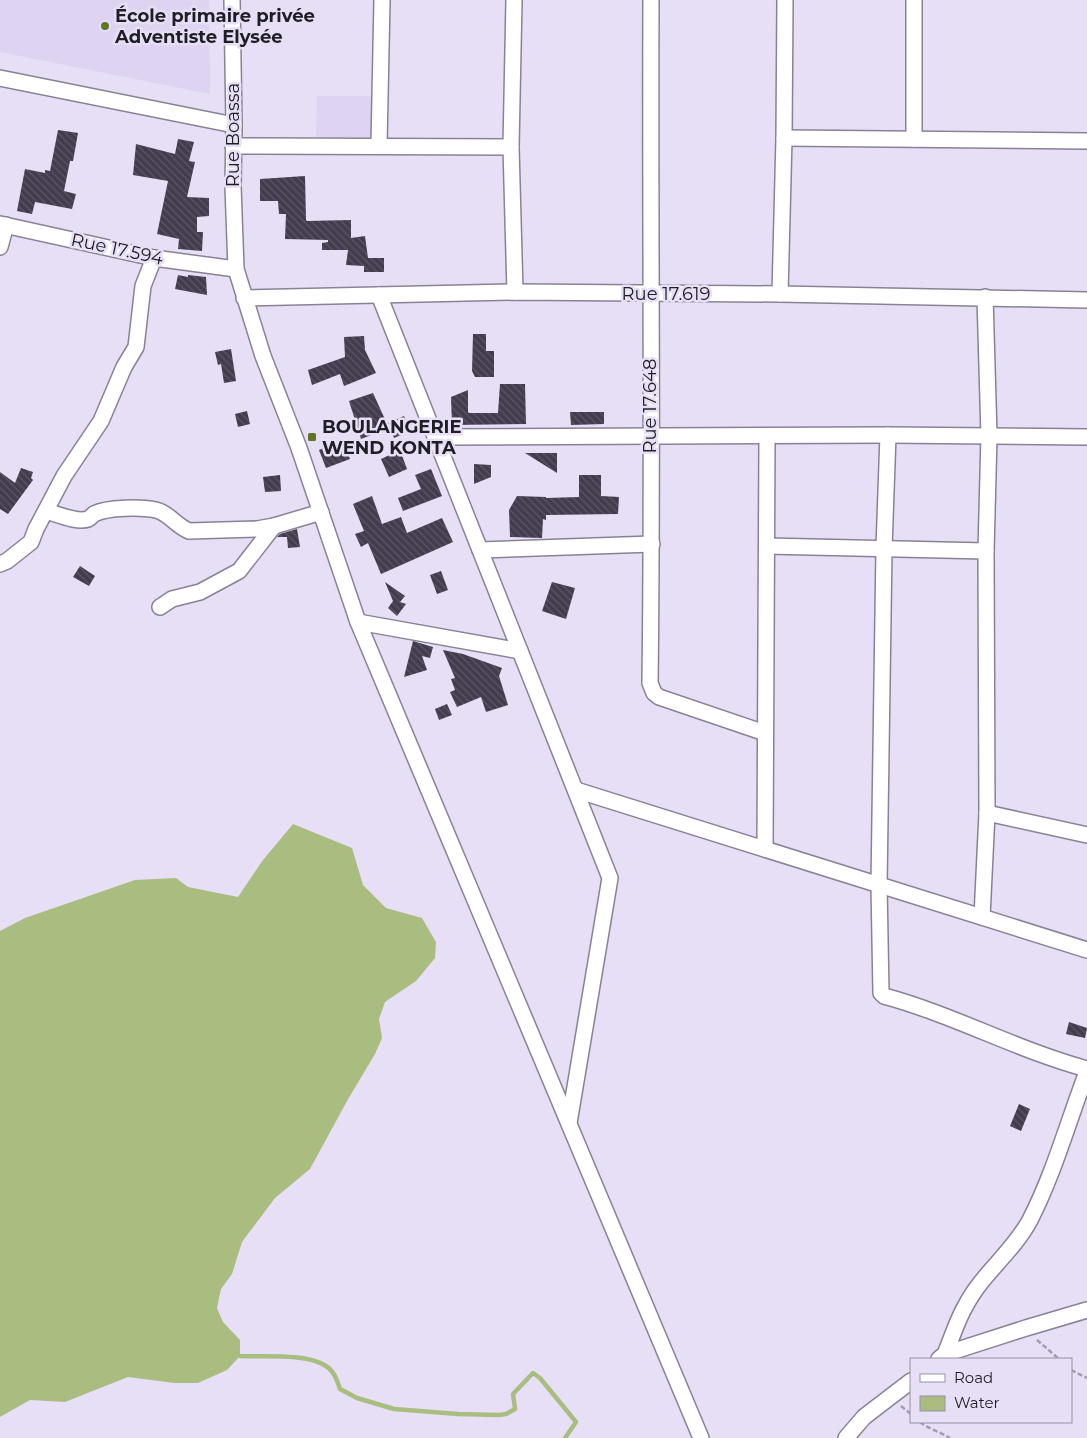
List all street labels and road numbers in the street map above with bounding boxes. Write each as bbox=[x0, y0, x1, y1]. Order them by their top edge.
street label: Rue Boassa bbox=[222, 83, 244, 187]
street label: Rue 17.594 bbox=[69, 228, 165, 270]
street label: Rue 17.619 bbox=[622, 283, 710, 305]
street label: Rue 17.648 bbox=[639, 359, 661, 454]

